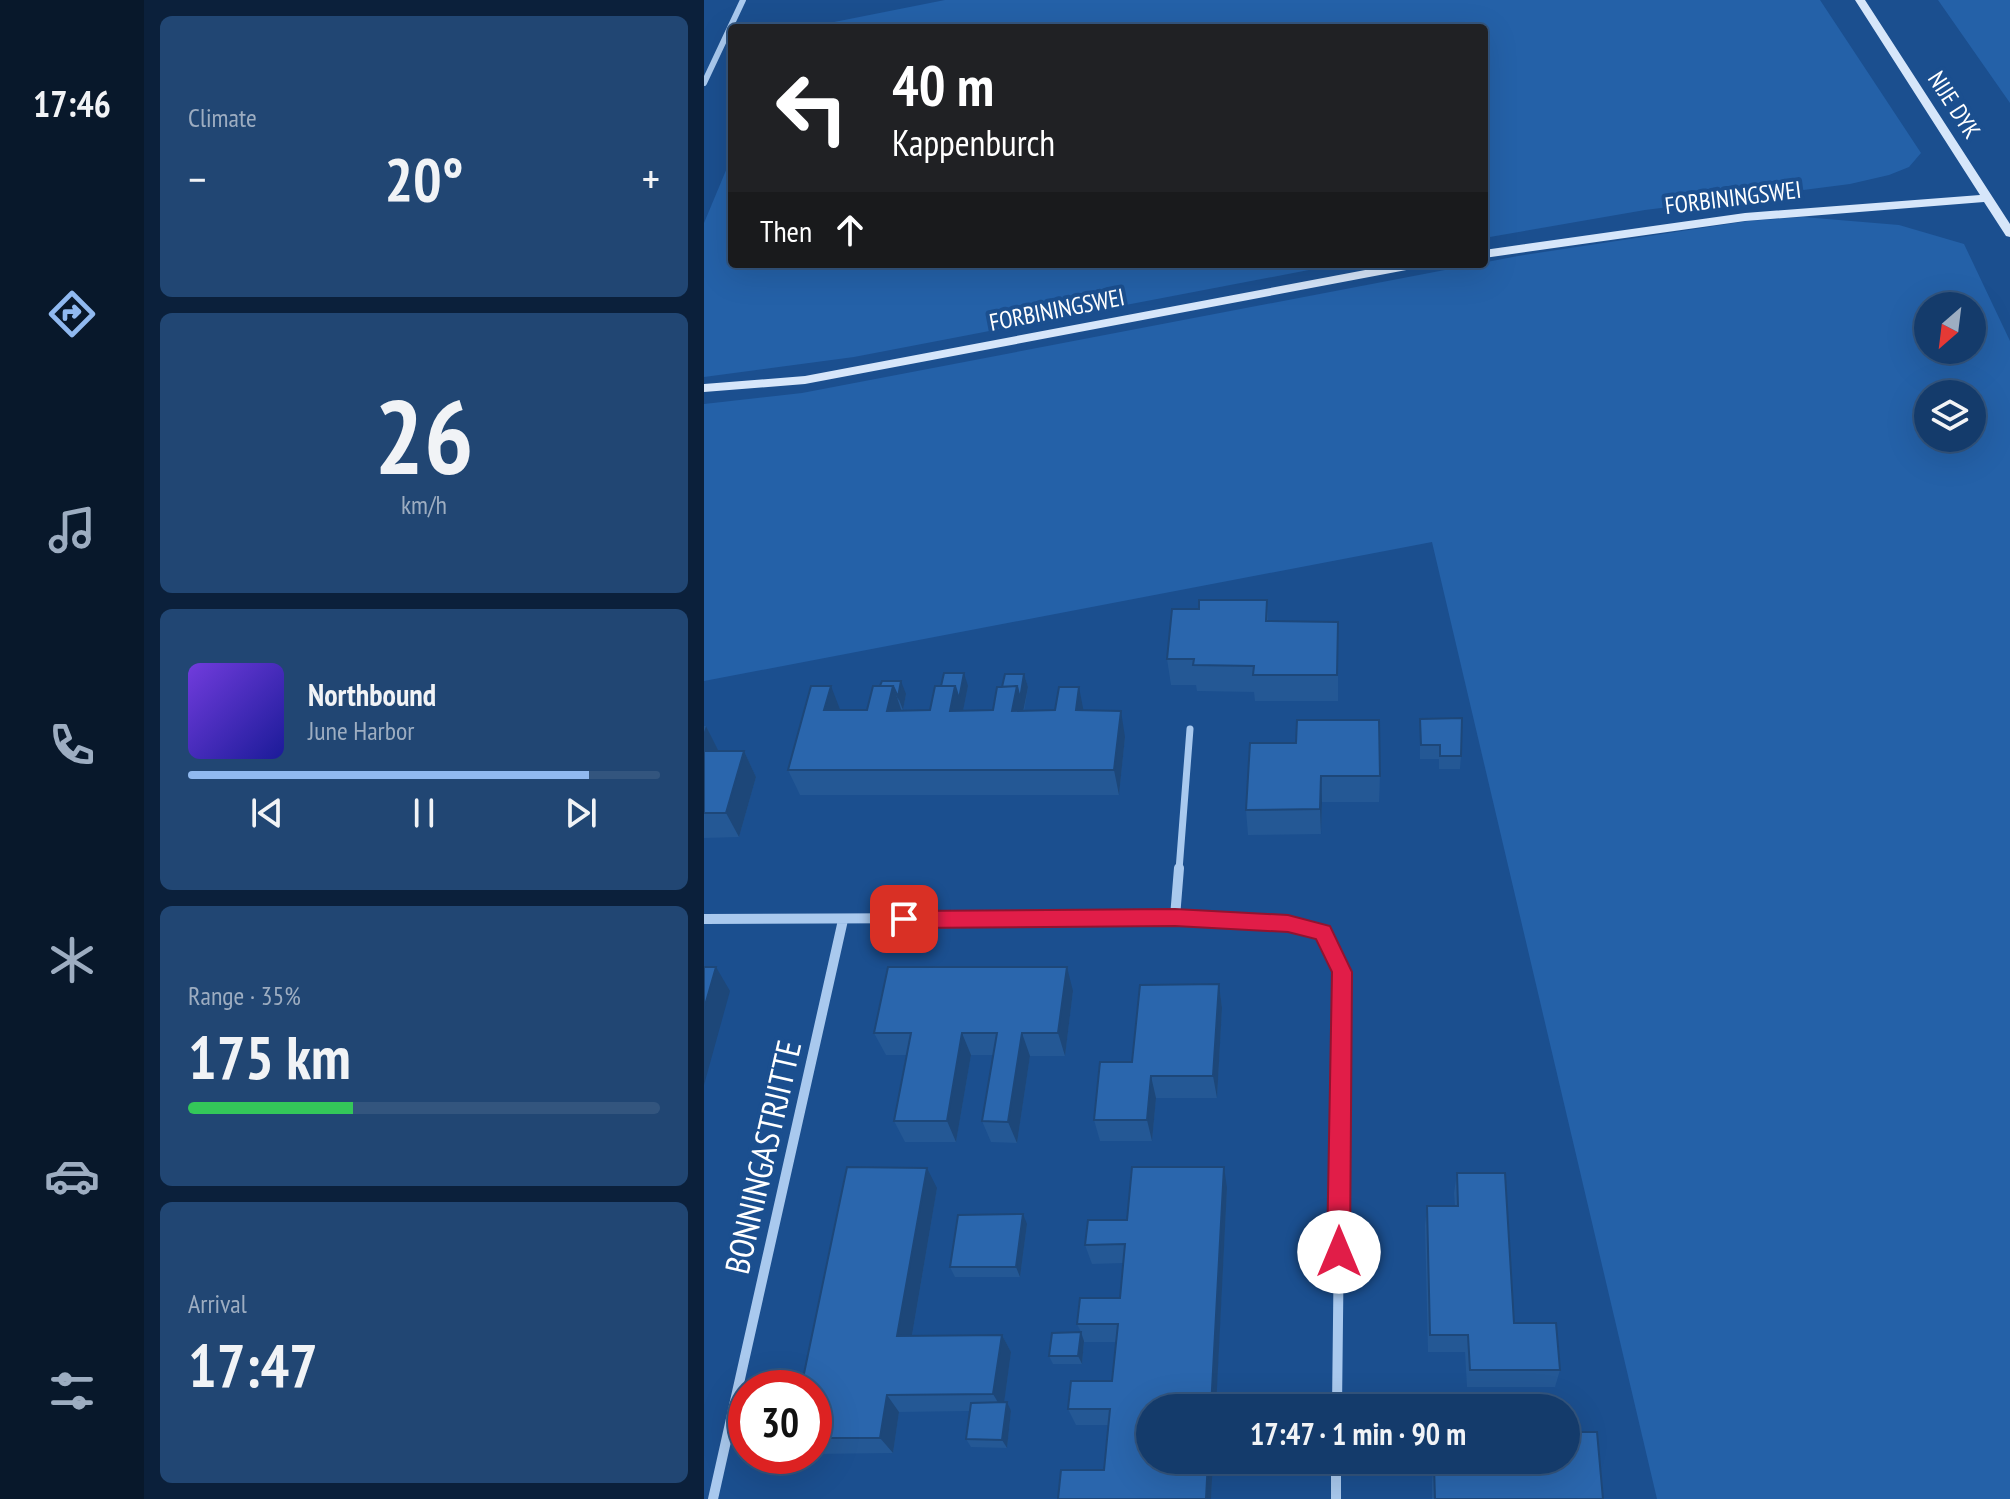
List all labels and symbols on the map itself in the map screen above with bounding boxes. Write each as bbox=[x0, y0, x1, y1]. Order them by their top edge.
street label: NIJE DYK bbox=[1921, 65, 1988, 144]
street label: FORBININGSWEI bbox=[1663, 174, 1803, 221]
street label: FORBININGSWEI bbox=[987, 281, 1127, 338]
north arrow bbox=[1914, 292, 1986, 364]
pin bbox=[870, 885, 938, 953]
street label: BONNINGASTRJITTE bbox=[714, 1036, 810, 1278]
position arrow bbox=[1297, 1210, 1381, 1294]
speed limit sign: 30 bbox=[728, 1370, 832, 1474]

